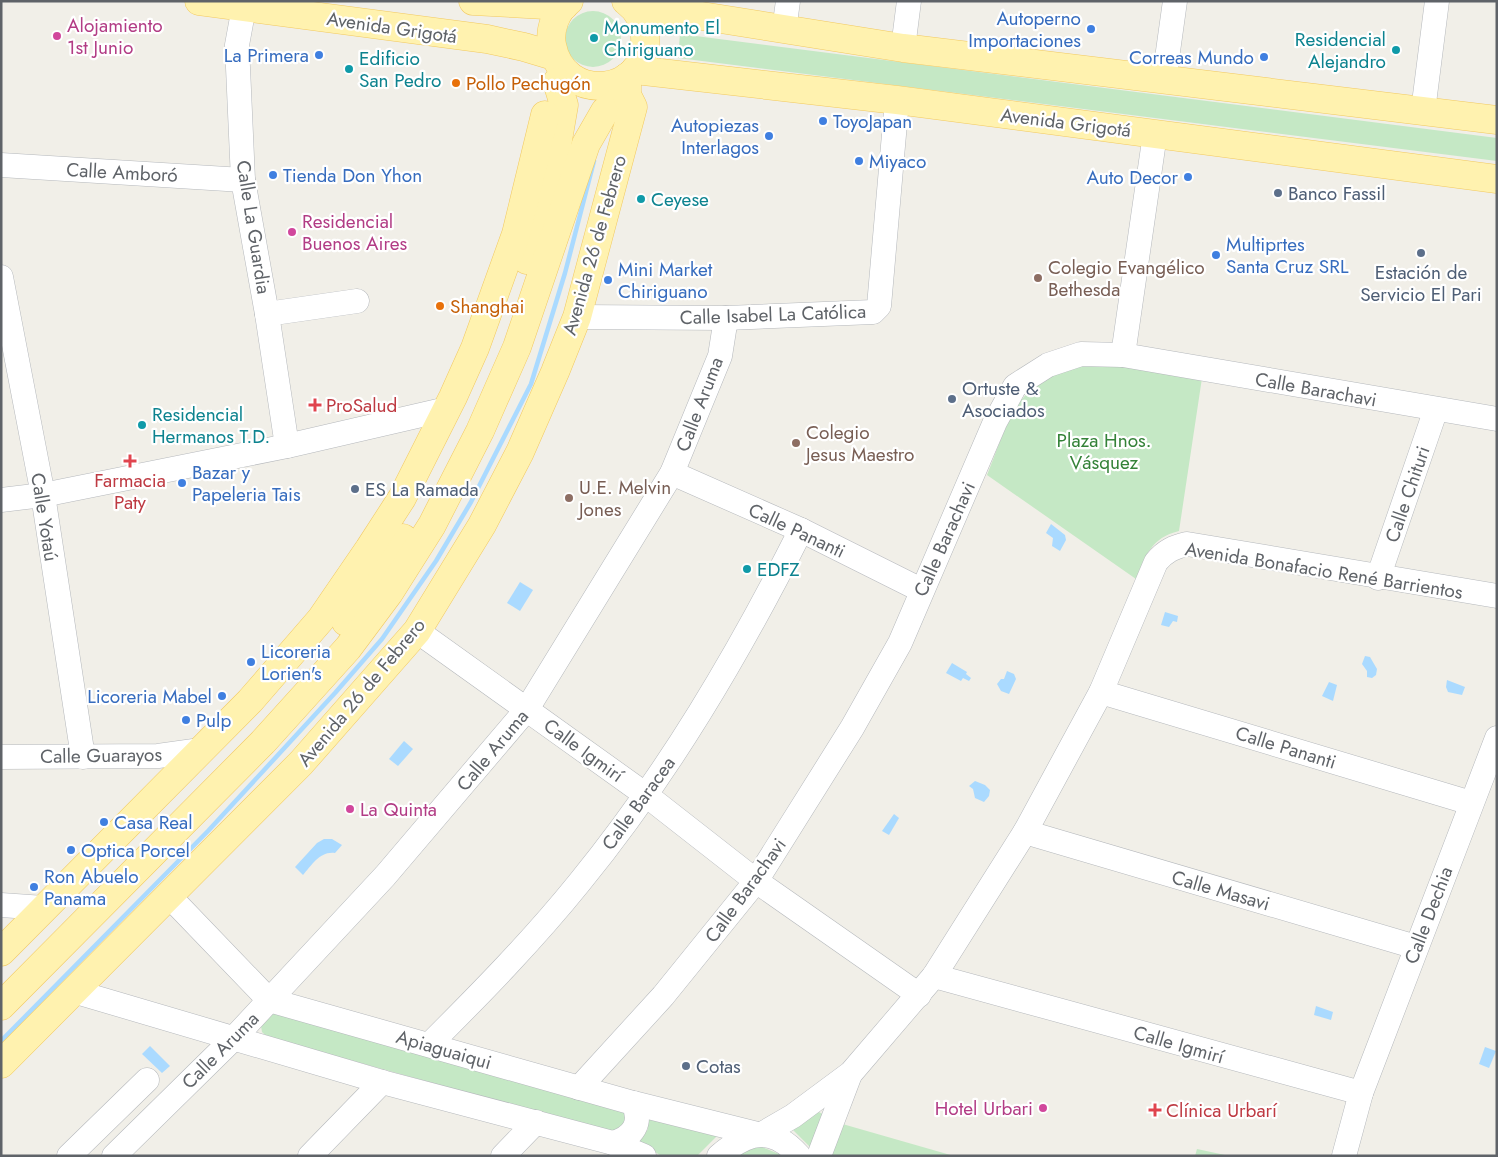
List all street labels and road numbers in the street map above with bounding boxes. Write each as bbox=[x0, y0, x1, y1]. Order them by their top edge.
street label: Avenida Grigotá bbox=[325, 5, 459, 50]
street label: Avenida Grigotá bbox=[999, 101, 1133, 144]
street label: Avenida 26 de Febrero bbox=[556, 152, 633, 338]
street label: Calle Amboró bbox=[66, 156, 178, 189]
street label: Calle La Guardia bbox=[230, 158, 277, 296]
street label: Calle Isabel La Católica bbox=[679, 298, 867, 331]
street label: Calle Aruma bbox=[669, 353, 730, 455]
street label: Calle Barachavi bbox=[1253, 366, 1379, 413]
street label: Calle Chituri bbox=[1378, 442, 1437, 546]
street label: Calle Yotaú bbox=[24, 471, 65, 563]
street label: Calle Barachavi bbox=[907, 477, 982, 601]
street label: Calle Pananti bbox=[744, 496, 850, 565]
street label: Avenida Bonafacio René Barrientos bbox=[1183, 535, 1465, 606]
street label: Avenida 26 de Febrero bbox=[291, 612, 431, 772]
street label: Calle Aruma bbox=[450, 704, 535, 797]
street label: Calle Igmirí bbox=[538, 712, 630, 789]
street label: Calle Pananti bbox=[1232, 719, 1340, 776]
street label: Calle Guarayos bbox=[40, 741, 163, 770]
street label: Calle Baracea bbox=[595, 751, 682, 856]
street label: Calle Barachavi bbox=[698, 833, 793, 948]
street label: Calle Dechia bbox=[1398, 863, 1459, 968]
street label: Calle Masavi bbox=[1169, 864, 1273, 917]
street label: Calle Aruma bbox=[176, 1006, 265, 1095]
street label: Calle Igmirí bbox=[1130, 1019, 1228, 1071]
street label: Apiaguaiqui bbox=[393, 1023, 495, 1076]

